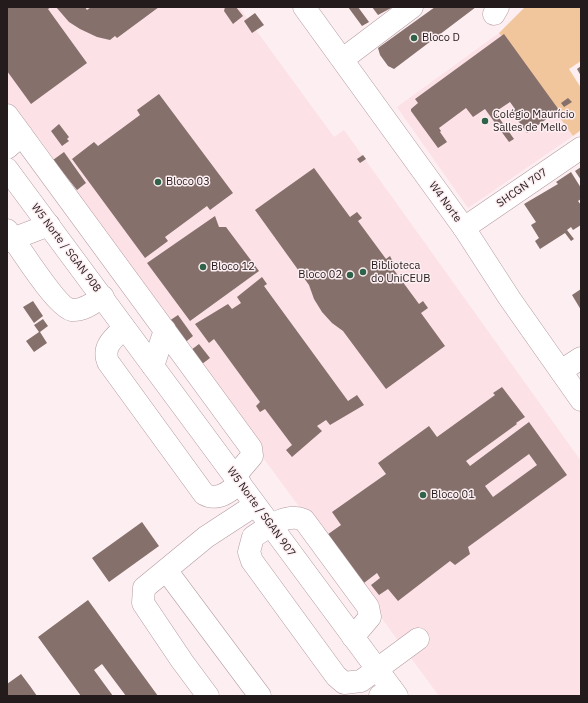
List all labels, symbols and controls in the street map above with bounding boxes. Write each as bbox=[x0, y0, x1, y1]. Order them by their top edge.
place label: Bloco D bbox=[422, 31, 460, 45]
marker: Bloco D bbox=[409, 33, 419, 43]
place label: Colégio Maurício Salles de Mello bbox=[493, 108, 575, 134]
marker: Colégio Maurício Salles de Mello bbox=[480, 116, 490, 126]
street label: SHCGN 707 bbox=[494, 166, 550, 210]
place label: Bloco 03 bbox=[166, 175, 210, 189]
marker: Bloco 03 bbox=[153, 177, 163, 187]
street label: W4 Norte bbox=[426, 179, 464, 225]
street label: W5 Norte / SGAN 908 bbox=[28, 201, 104, 295]
place label: Biblioteca do UniCEUB bbox=[371, 259, 430, 285]
place label: Bloco 12 bbox=[211, 260, 255, 274]
marker: Bloco 12 bbox=[198, 262, 208, 272]
marker: Biblioteca do UniCEUB bbox=[358, 267, 368, 277]
place label: Bloco 02 bbox=[298, 268, 342, 282]
marker: Bloco 02 bbox=[345, 270, 355, 280]
street label: W5 Norte / SGAN 907 bbox=[224, 465, 298, 559]
place label: Bloco 01 bbox=[431, 488, 475, 502]
marker: Bloco 01 bbox=[418, 490, 428, 500]

